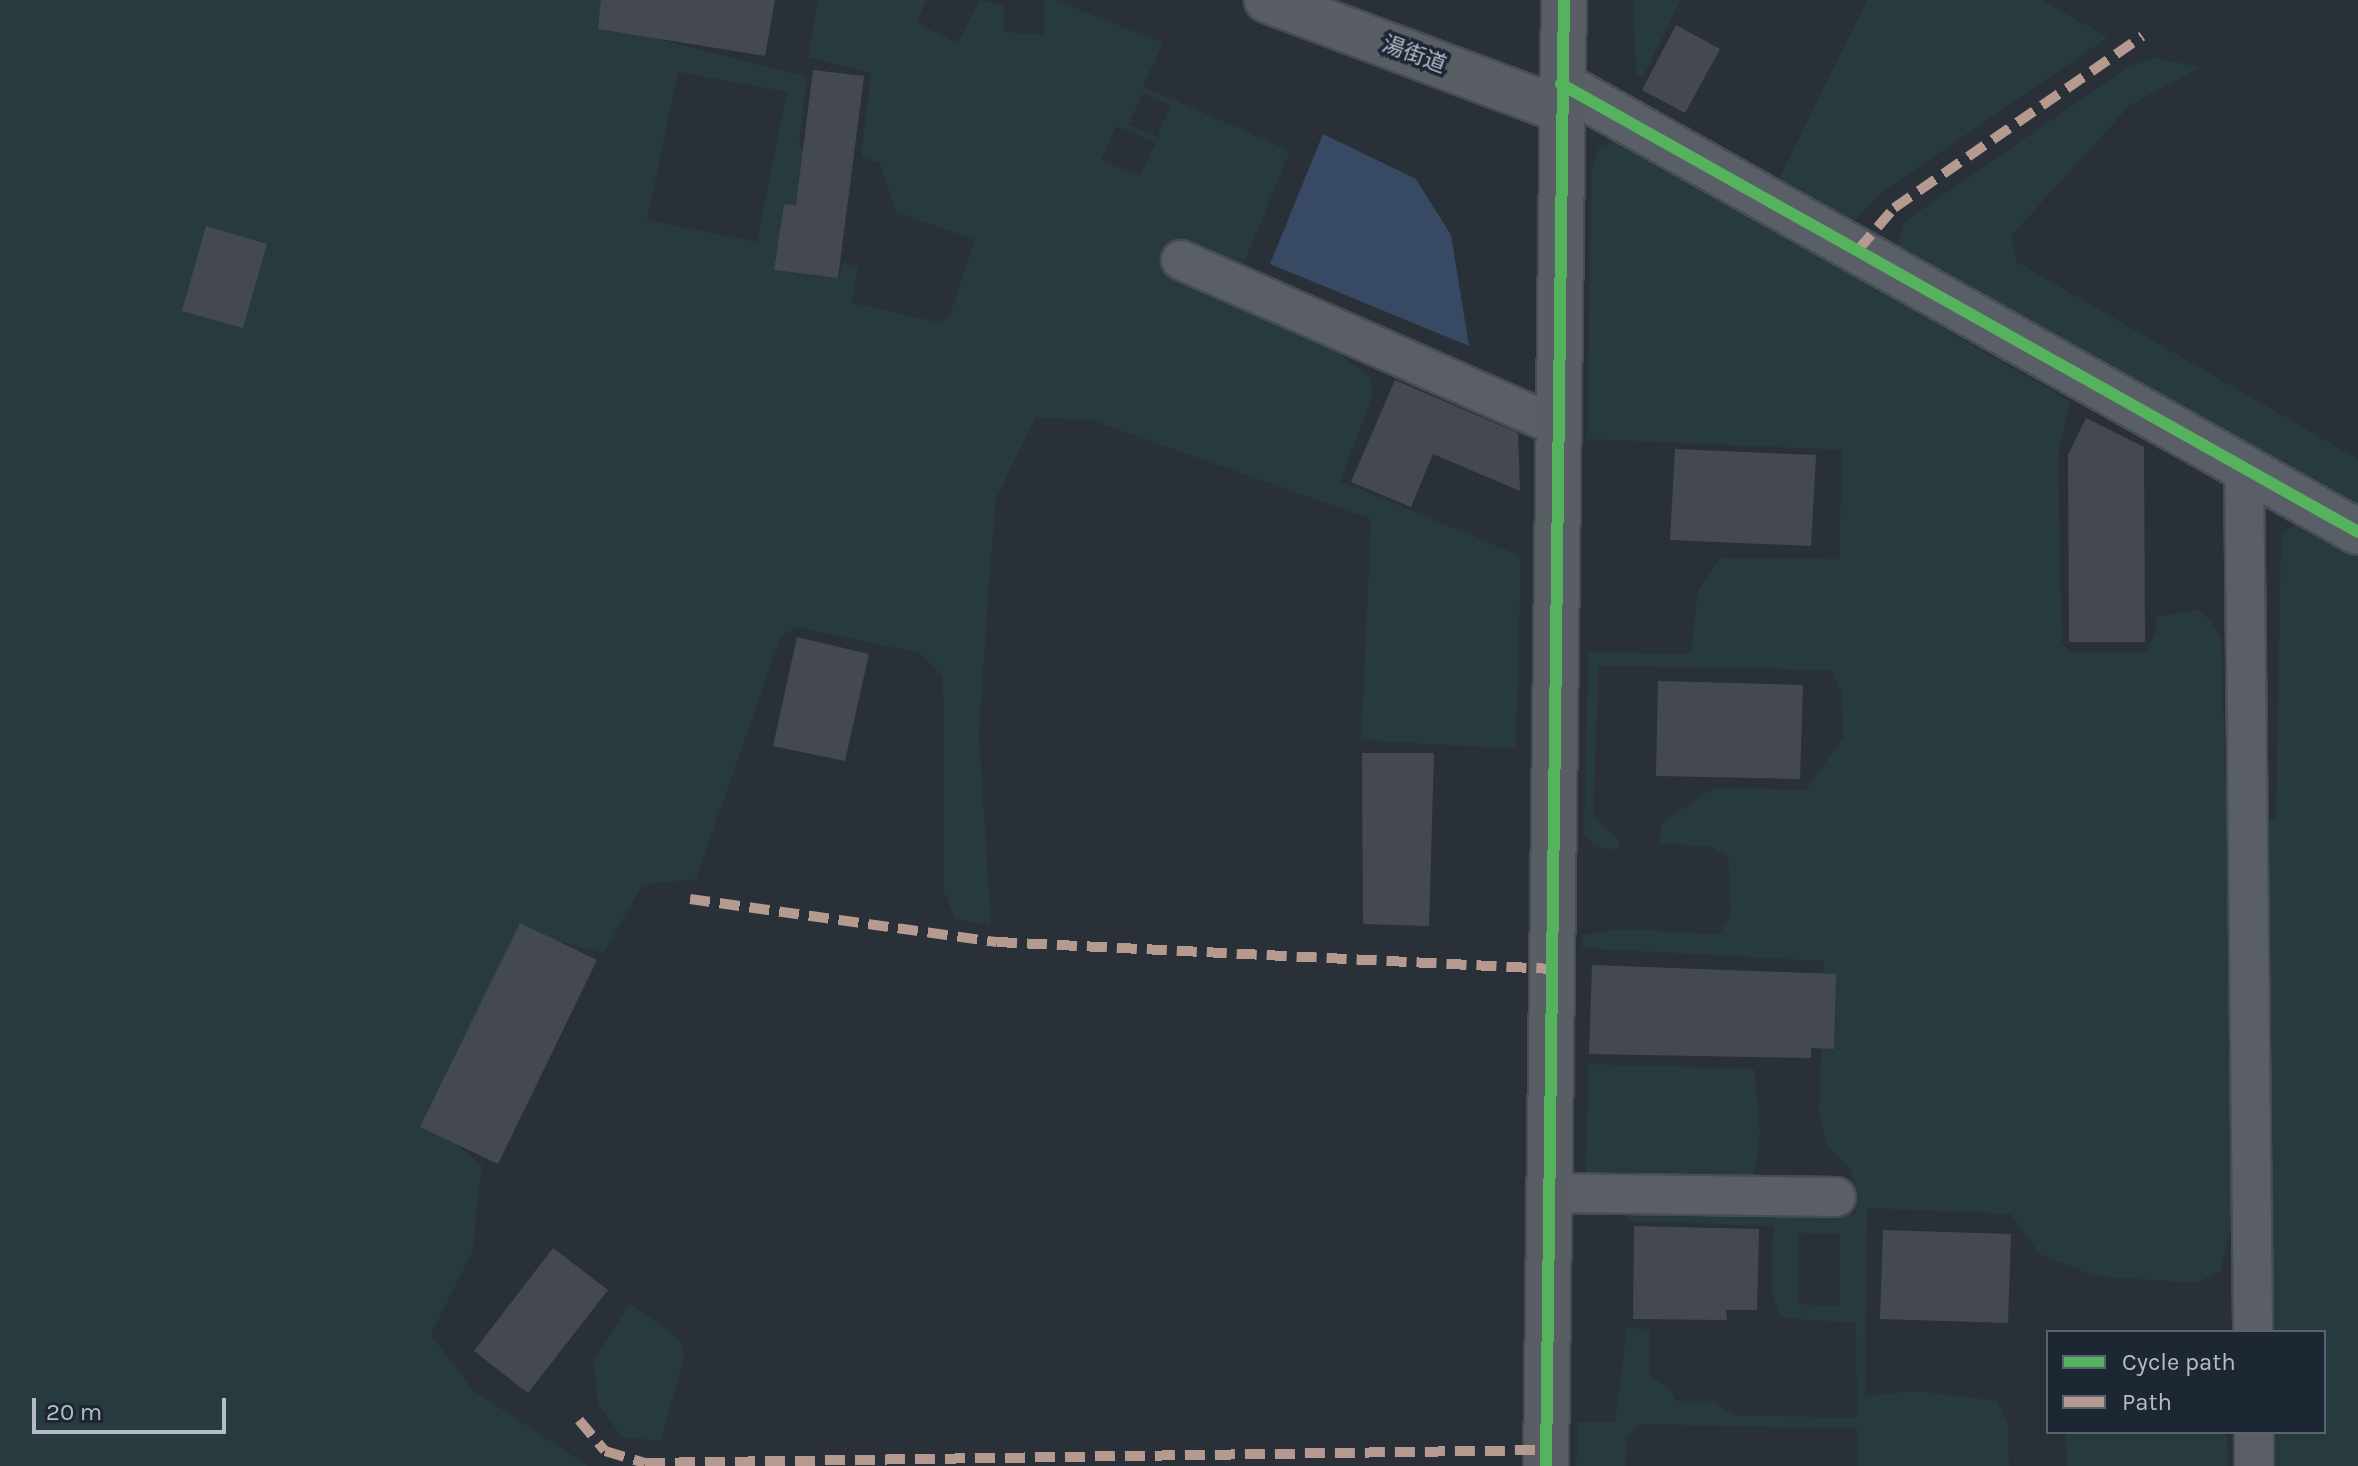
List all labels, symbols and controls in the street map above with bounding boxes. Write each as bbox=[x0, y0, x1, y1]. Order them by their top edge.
street label: 湯街道 bbox=[1378, 31, 1450, 79]
legend bbox=[2046, 1330, 2326, 1434]
text: Cycle path bbox=[2122, 1348, 2236, 1376]
scale bar bbox=[36, 1382, 230, 1432]
text: Path bbox=[2122, 1388, 2172, 1416]
text: 20 m bbox=[46, 1398, 102, 1426]

